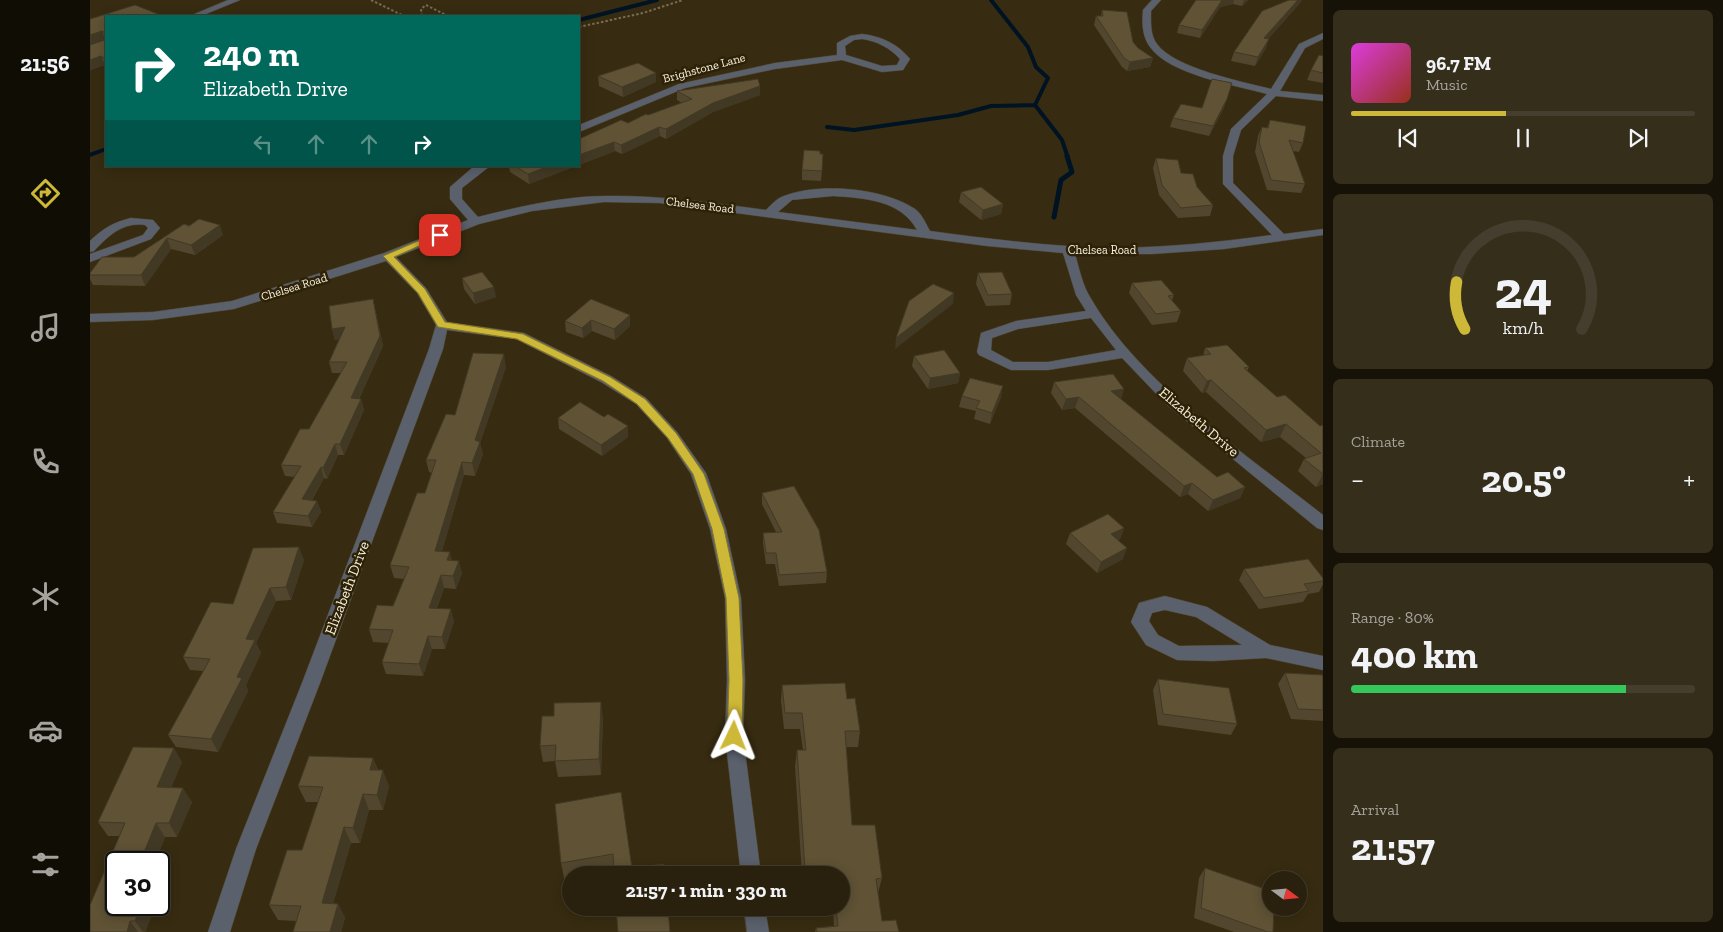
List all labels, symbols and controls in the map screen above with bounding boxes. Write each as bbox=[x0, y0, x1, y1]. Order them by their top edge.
text: 240 m bbox=[203, 33, 299, 75]
icon: right bbox=[120, 35, 185, 100]
text: 21:56 bbox=[20, 50, 70, 77]
street label: Brighstone Lane bbox=[661, 50, 747, 86]
text: 96.7 FM bbox=[1426, 52, 1491, 75]
text: Elizabeth Drive bbox=[203, 75, 348, 102]
text: Music bbox=[1426, 75, 1468, 94]
icon: previous bbox=[1394, 124, 1422, 152]
icon: pause bbox=[1509, 124, 1537, 152]
icon: next bbox=[1624, 124, 1652, 152]
icon: left bbox=[249, 130, 277, 158]
icon: ahead bbox=[302, 130, 330, 158]
icon: ahead bbox=[355, 130, 383, 158]
icon: right bbox=[408, 130, 436, 158]
icon: directions bbox=[28, 176, 63, 211]
street label: Chelsea Road bbox=[665, 194, 735, 216]
pin bbox=[419, 214, 461, 256]
icon: arrive bbox=[426, 221, 454, 249]
street label: Chelsea Road bbox=[1068, 243, 1137, 257]
text: 24 bbox=[1494, 259, 1552, 321]
street label: Chelsea Road bbox=[259, 270, 329, 304]
icon: music bbox=[28, 310, 63, 345]
text: km/h bbox=[1503, 317, 1543, 339]
street label: Elizabeth Drive bbox=[1155, 383, 1243, 461]
text: Climate bbox=[1351, 432, 1405, 451]
icon: phone bbox=[28, 444, 63, 479]
text: 20.5° bbox=[1481, 456, 1566, 502]
text: − bbox=[1351, 463, 1364, 496]
text: + bbox=[1683, 463, 1695, 496]
street label: Elizabeth Drive bbox=[321, 539, 373, 637]
icon: climate bbox=[28, 579, 63, 614]
text: Range · 80% bbox=[1351, 608, 1434, 627]
text: 400 km bbox=[1351, 632, 1478, 678]
position arrow bbox=[707, 709, 759, 761]
icon: car bbox=[28, 713, 63, 748]
text: Arrival bbox=[1351, 800, 1399, 819]
text: 21:57 bbox=[1351, 824, 1435, 870]
icon: filters bbox=[28, 847, 63, 882]
speed limit sign: 30 bbox=[105, 851, 170, 916]
north arrow bbox=[1262, 871, 1308, 916]
map controls bbox=[1262, 871, 1307, 916]
text: 21:57 · 1 min · 330 m bbox=[625, 879, 787, 902]

